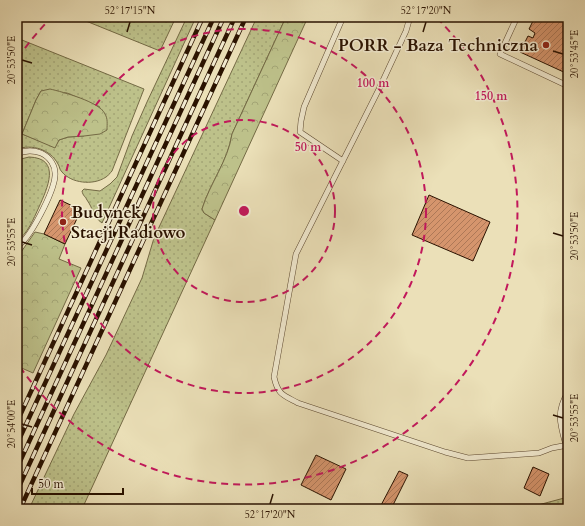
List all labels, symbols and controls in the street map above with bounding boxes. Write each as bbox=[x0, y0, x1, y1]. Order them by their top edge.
text: 52°17'15"N bbox=[105, 4, 156, 18]
text: 52°17'20"N bbox=[401, 4, 452, 18]
text: 20°53'45"E bbox=[568, 30, 582, 78]
place label: PORR - Baza Techniczna bbox=[338, 34, 539, 57]
text: 20°53'50"E bbox=[5, 36, 19, 84]
marker: PORR - Baza Techniczna bbox=[541, 40, 551, 50]
text: 100 m bbox=[357, 75, 390, 91]
text: 150 m bbox=[475, 88, 508, 104]
text: 50 m bbox=[295, 139, 322, 155]
place label: Budynek Stacji Radiowo bbox=[71, 201, 185, 244]
centre of rings bbox=[237, 204, 251, 218]
text: 20°53'50"E bbox=[568, 212, 582, 260]
marker: Budynek Stacji Radiowo bbox=[58, 217, 68, 227]
text: 20°53'55"E bbox=[5, 218, 19, 266]
text: 20°53'55"E bbox=[568, 394, 582, 442]
text: 20°54'00"E bbox=[5, 400, 19, 448]
scale bar bbox=[32, 470, 123, 496]
text: 50 m bbox=[38, 476, 65, 492]
text: 52°17'20"N bbox=[245, 508, 296, 522]

